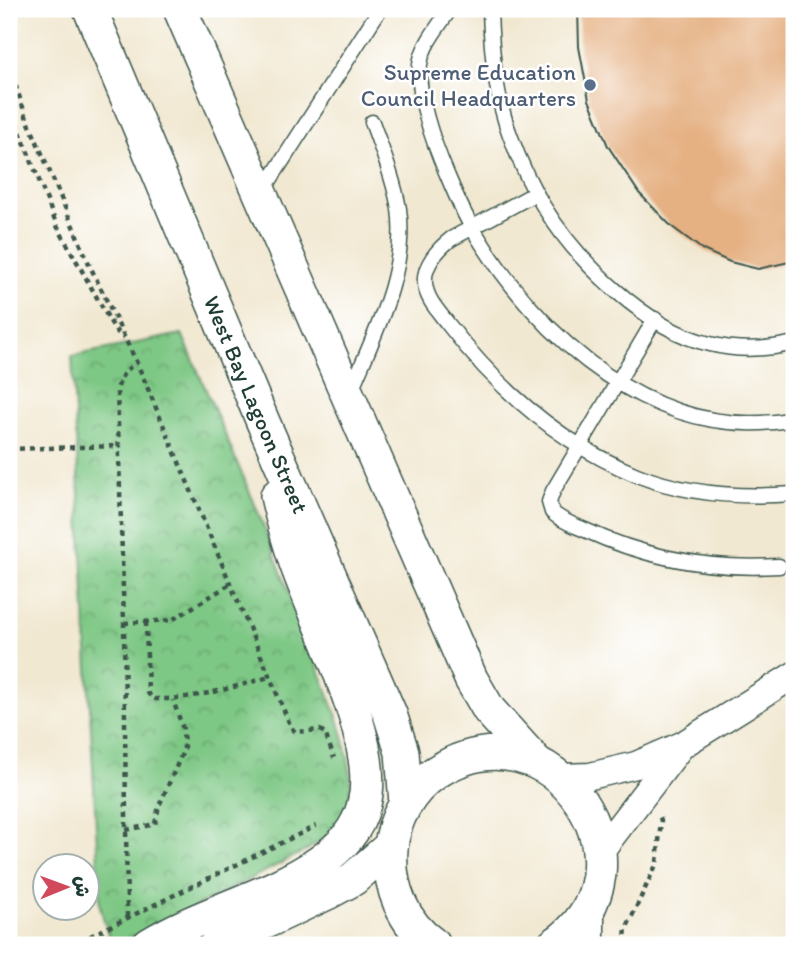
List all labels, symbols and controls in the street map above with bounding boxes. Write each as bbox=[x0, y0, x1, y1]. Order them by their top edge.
place label: Supreme Education Council Headquarters bbox=[361, 58, 576, 112]
marker: Supreme Education Council Headquarters bbox=[582, 77, 598, 93]
street label: West Bay Lagoon Street bbox=[198, 292, 315, 518]
north arrow bbox=[32, 852, 102, 922]
text: ش bbox=[71, 876, 94, 897]

